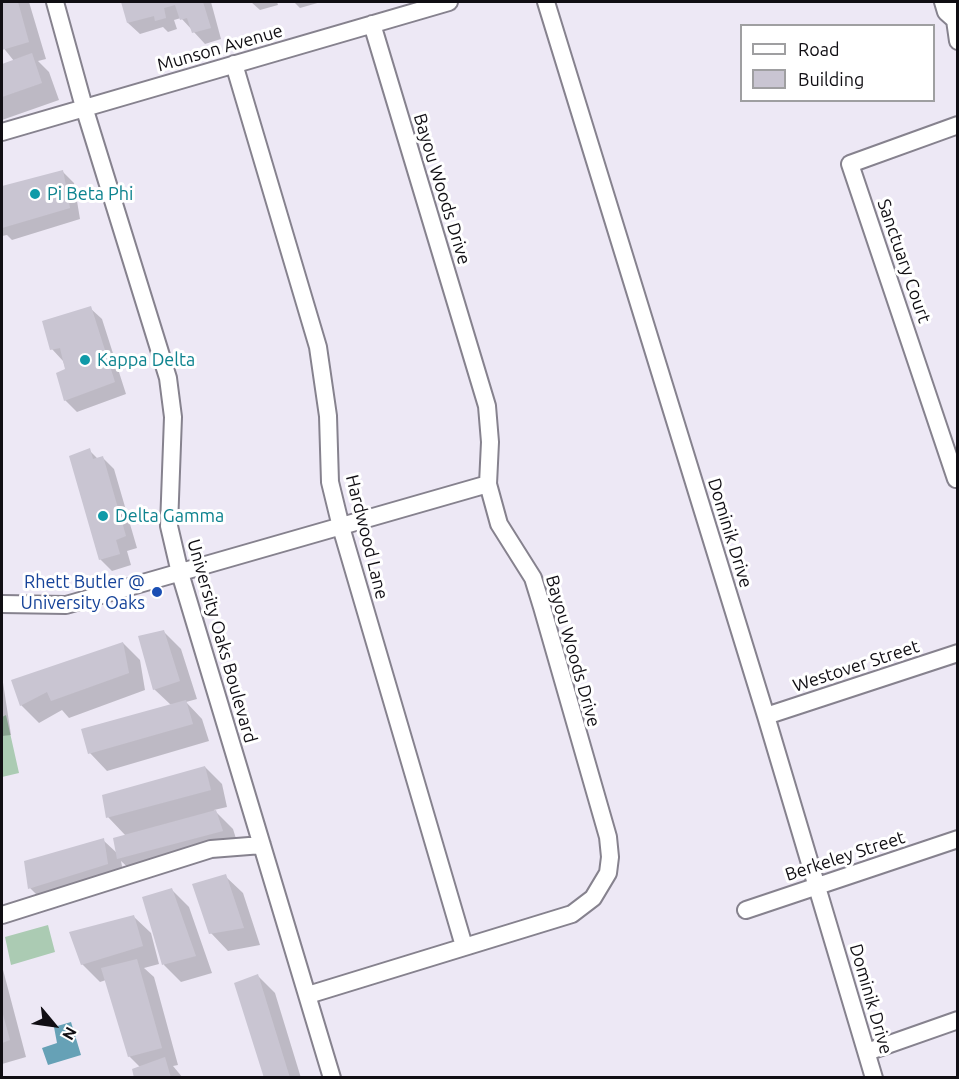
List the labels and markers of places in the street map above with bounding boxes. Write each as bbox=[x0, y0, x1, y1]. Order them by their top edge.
place label: Pi Beta Phi bbox=[47, 183, 133, 205]
marker: Pi Beta Phi bbox=[28, 187, 42, 201]
place label: Kappa Delta bbox=[97, 349, 195, 371]
marker: Kappa Delta bbox=[78, 353, 92, 367]
place label: Delta Gamma bbox=[115, 505, 224, 527]
marker: Delta Gamma bbox=[96, 509, 110, 523]
place label: Rhett Butler @ University Oaks bbox=[20, 571, 145, 614]
marker: Rhett Butler @ University Oaks bbox=[150, 585, 164, 599]

